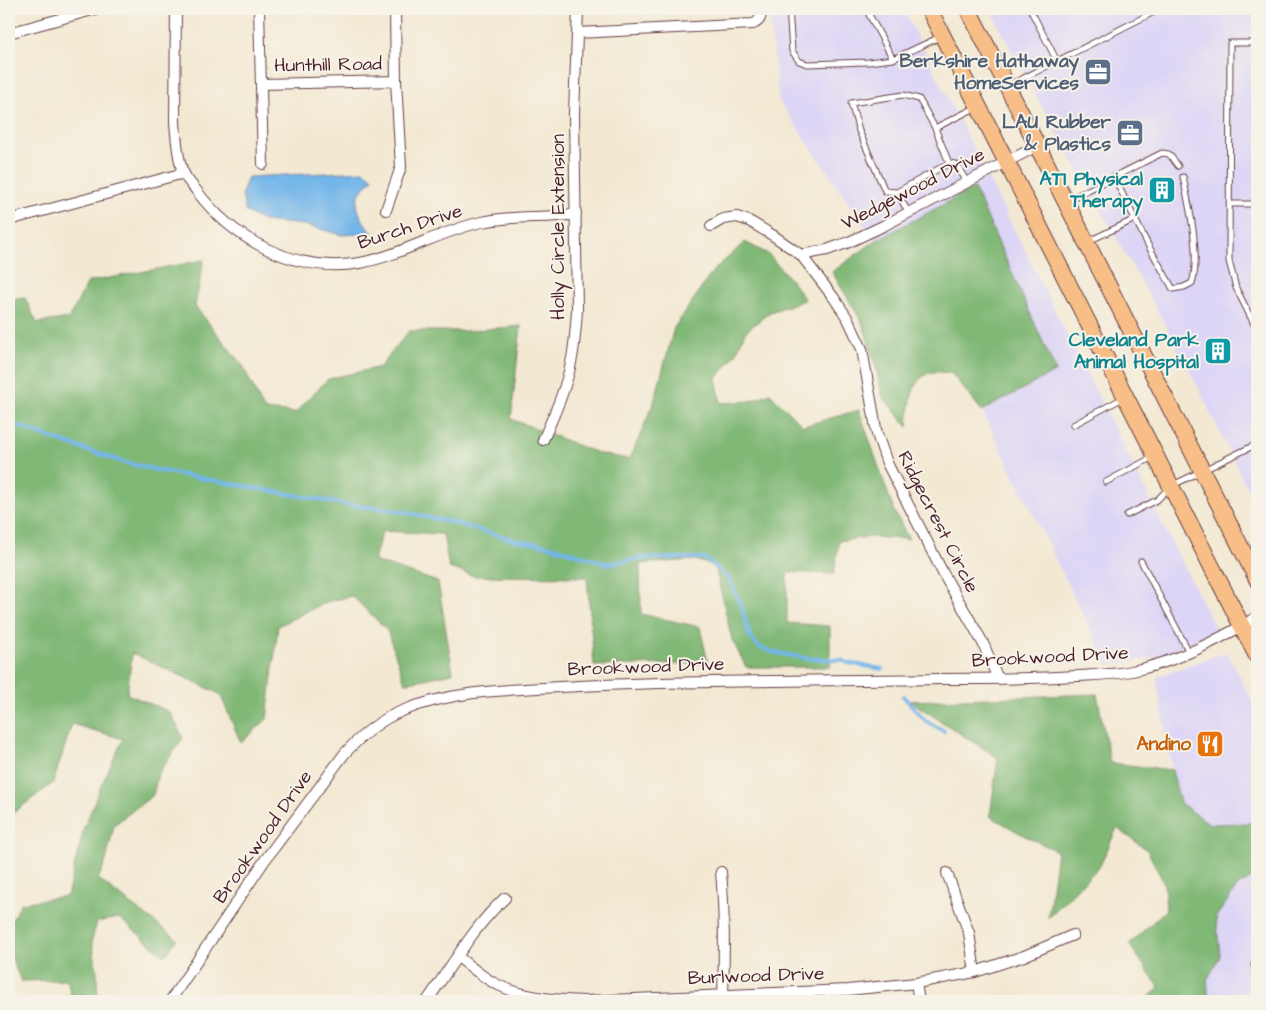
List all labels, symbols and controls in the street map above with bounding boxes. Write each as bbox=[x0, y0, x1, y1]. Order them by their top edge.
place label: Berkshire Hathaway HomeServices bbox=[899, 48, 1080, 97]
street label: Hunthill Road bbox=[274, 51, 382, 79]
office icon: Berkshire Hathaway HomeServices bbox=[1083, 57, 1113, 87]
place label: LAU Rubber & Plastics bbox=[1002, 109, 1112, 158]
office icon: LAU Rubber & Plastics bbox=[1115, 118, 1145, 148]
street label: Holly Circle Extension bbox=[545, 134, 573, 320]
street label: Wedgewood Drive bbox=[837, 141, 990, 238]
place label: ATI Physical Therapy bbox=[1039, 166, 1144, 216]
building icon: ATI Physical Therapy bbox=[1147, 175, 1177, 205]
street label: Burch Drive bbox=[354, 197, 466, 257]
place label: Cleveland Park Animal Hospital bbox=[1069, 327, 1199, 376]
building icon: Cleveland Park Animal Hospital bbox=[1203, 336, 1233, 366]
street label: Ridgecrest Circle bbox=[890, 446, 985, 598]
street label: Brookwood Drive bbox=[971, 639, 1129, 675]
street label: Brookwood Drive bbox=[567, 651, 725, 683]
restaurant icon: Andino bbox=[1195, 729, 1225, 759]
place label: Andino bbox=[1137, 731, 1191, 758]
street label: Brookwood Drive bbox=[207, 765, 319, 909]
street label: Burlwood Drive bbox=[687, 960, 825, 992]

